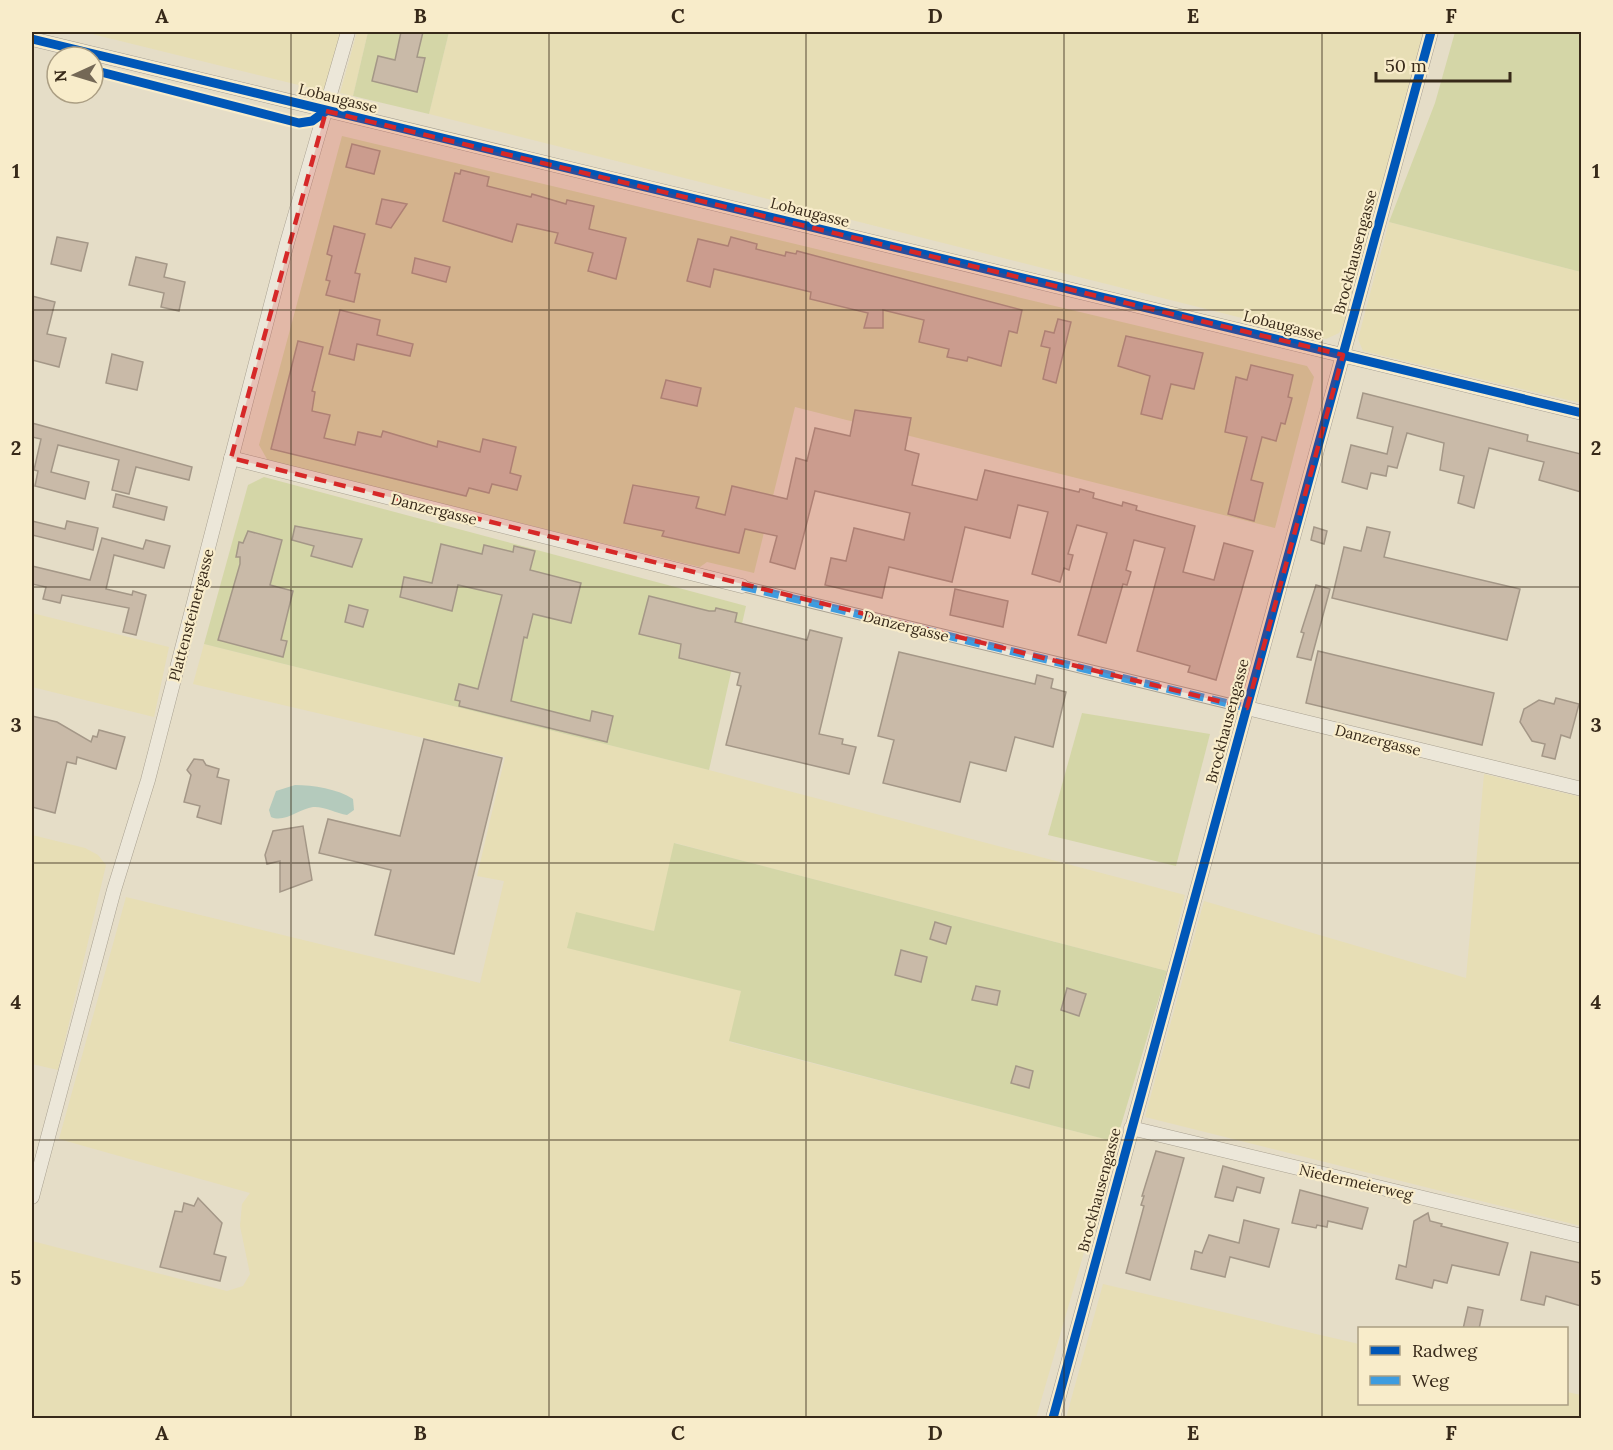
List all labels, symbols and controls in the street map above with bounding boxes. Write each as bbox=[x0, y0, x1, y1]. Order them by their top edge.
text: A bbox=[155, 3, 169, 28]
text: B bbox=[413, 3, 427, 28]
text: C bbox=[671, 3, 685, 28]
text: D bbox=[927, 3, 943, 28]
text: E bbox=[1187, 3, 1199, 28]
text: F bbox=[1445, 3, 1457, 28]
north arrow bbox=[45, 45, 105, 105]
scale bar bbox=[1376, 45, 1510, 83]
text: 50 m bbox=[1385, 54, 1427, 77]
text: N bbox=[50, 69, 70, 83]
street label: Lobaugasse bbox=[296, 79, 380, 117]
text: 1 bbox=[12, 158, 20, 183]
text: 1 bbox=[1592, 158, 1600, 183]
street label: Brockhausengasse bbox=[1329, 188, 1381, 316]
street label: Lobaugasse bbox=[768, 193, 852, 231]
street label: Lobaugasse bbox=[1241, 306, 1325, 344]
text: 2 bbox=[11, 435, 21, 460]
text: 2 bbox=[1591, 435, 1601, 460]
street label: Danzergasse bbox=[389, 489, 479, 529]
street label: Plattensteinergasse bbox=[164, 547, 218, 683]
street label: Danzergasse bbox=[861, 606, 951, 646]
street label: Brockhausengasse bbox=[1201, 657, 1253, 785]
text: 3 bbox=[10, 712, 22, 737]
text: 3 bbox=[1590, 712, 1602, 737]
street label: Danzergasse bbox=[1333, 720, 1423, 760]
text: 4 bbox=[11, 989, 22, 1014]
text: 4 bbox=[1591, 989, 1602, 1014]
street label: Brockhausengasse bbox=[1073, 1126, 1125, 1254]
street label: Niedermeierweg bbox=[1297, 1160, 1415, 1204]
text: 5 bbox=[11, 1265, 22, 1290]
text: 5 bbox=[1591, 1265, 1602, 1290]
legend bbox=[1358, 1327, 1568, 1405]
text: Radweg bbox=[1412, 1339, 1478, 1362]
text: Weg bbox=[1412, 1369, 1450, 1392]
text: A bbox=[155, 1420, 169, 1445]
text: B bbox=[413, 1420, 427, 1445]
text: C bbox=[671, 1420, 685, 1445]
text: D bbox=[927, 1420, 943, 1445]
text: E bbox=[1187, 1420, 1199, 1445]
text: F bbox=[1445, 1420, 1457, 1445]

